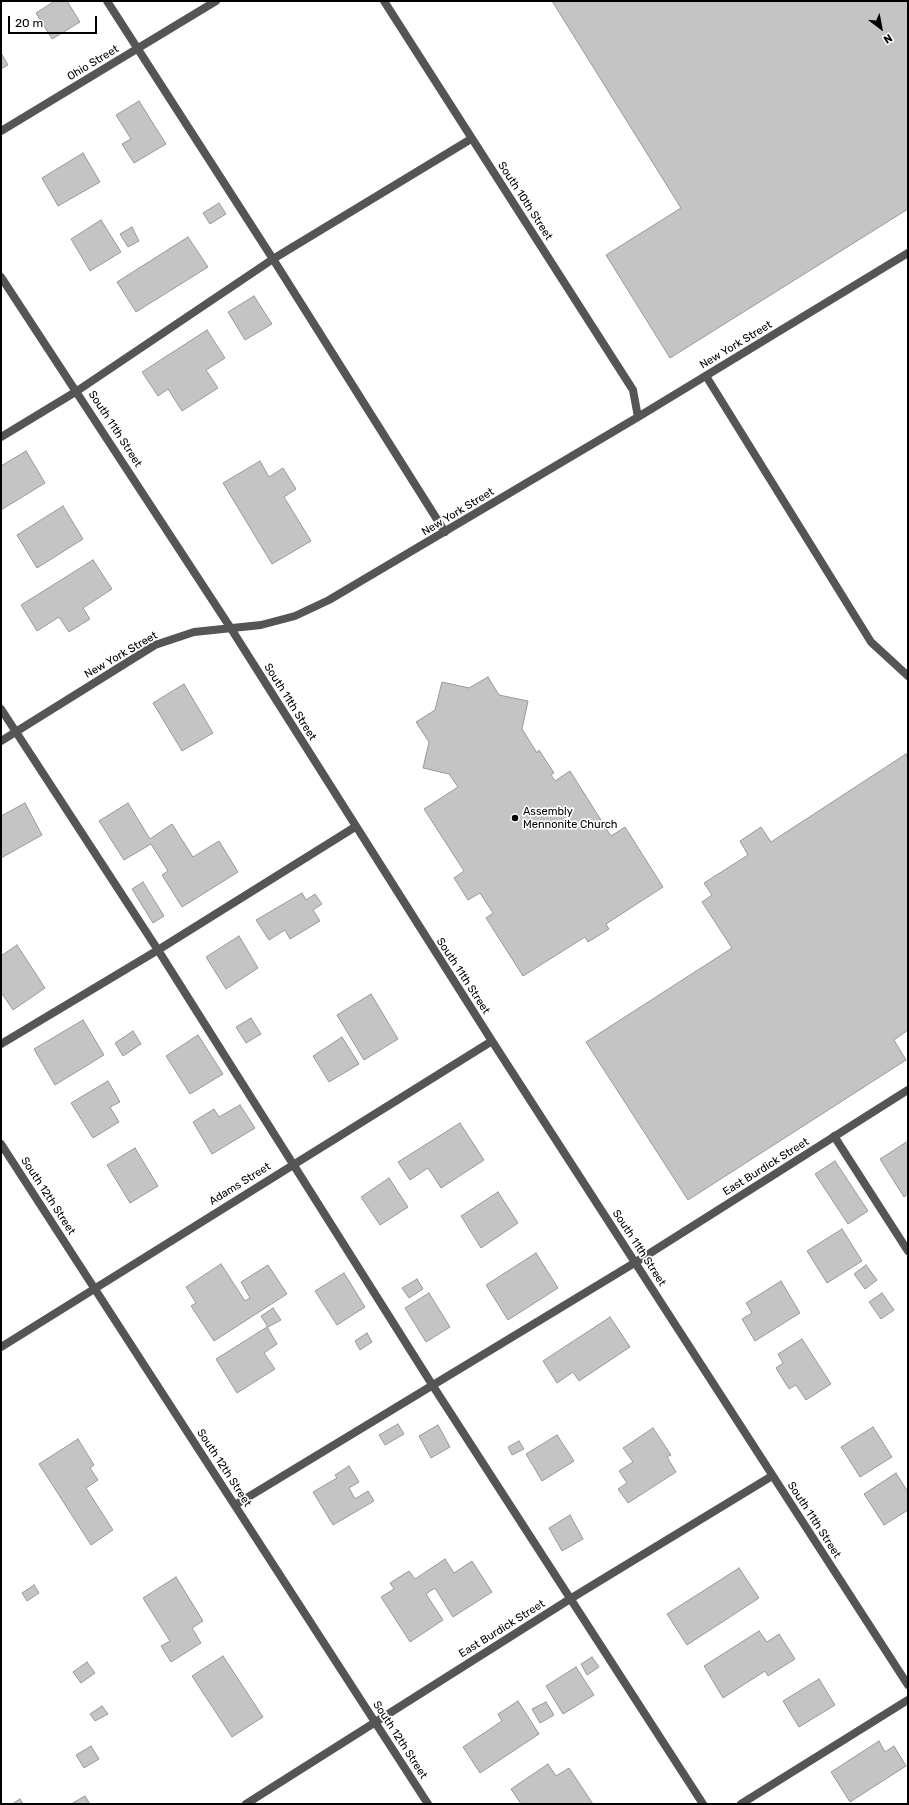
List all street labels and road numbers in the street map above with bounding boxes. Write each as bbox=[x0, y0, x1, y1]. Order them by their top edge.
street label: Ohio Street bbox=[65, 43, 121, 83]
street label: South 10th Street bbox=[495, 159, 555, 243]
street label: New York Street bbox=[697, 318, 775, 372]
street label: South 11th Street bbox=[85, 388, 145, 470]
street label: New York Street bbox=[419, 485, 497, 539]
street label: New York Street bbox=[82, 629, 160, 681]
street label: South 11th Street bbox=[261, 661, 319, 743]
street label: South 11th Street bbox=[433, 935, 493, 1017]
street label: East Burdick Street bbox=[721, 1135, 811, 1199]
street label: South 12th Street bbox=[18, 1155, 78, 1237]
street label: Adams Street bbox=[207, 1160, 273, 1208]
street label: South 11th Street bbox=[609, 1207, 669, 1289]
street label: South 12th Street bbox=[194, 1427, 254, 1509]
street label: South 11th Street bbox=[784, 1479, 844, 1561]
street label: East Burdick Street bbox=[457, 1597, 547, 1661]
street label: South 12th Street bbox=[370, 1699, 430, 1781]

